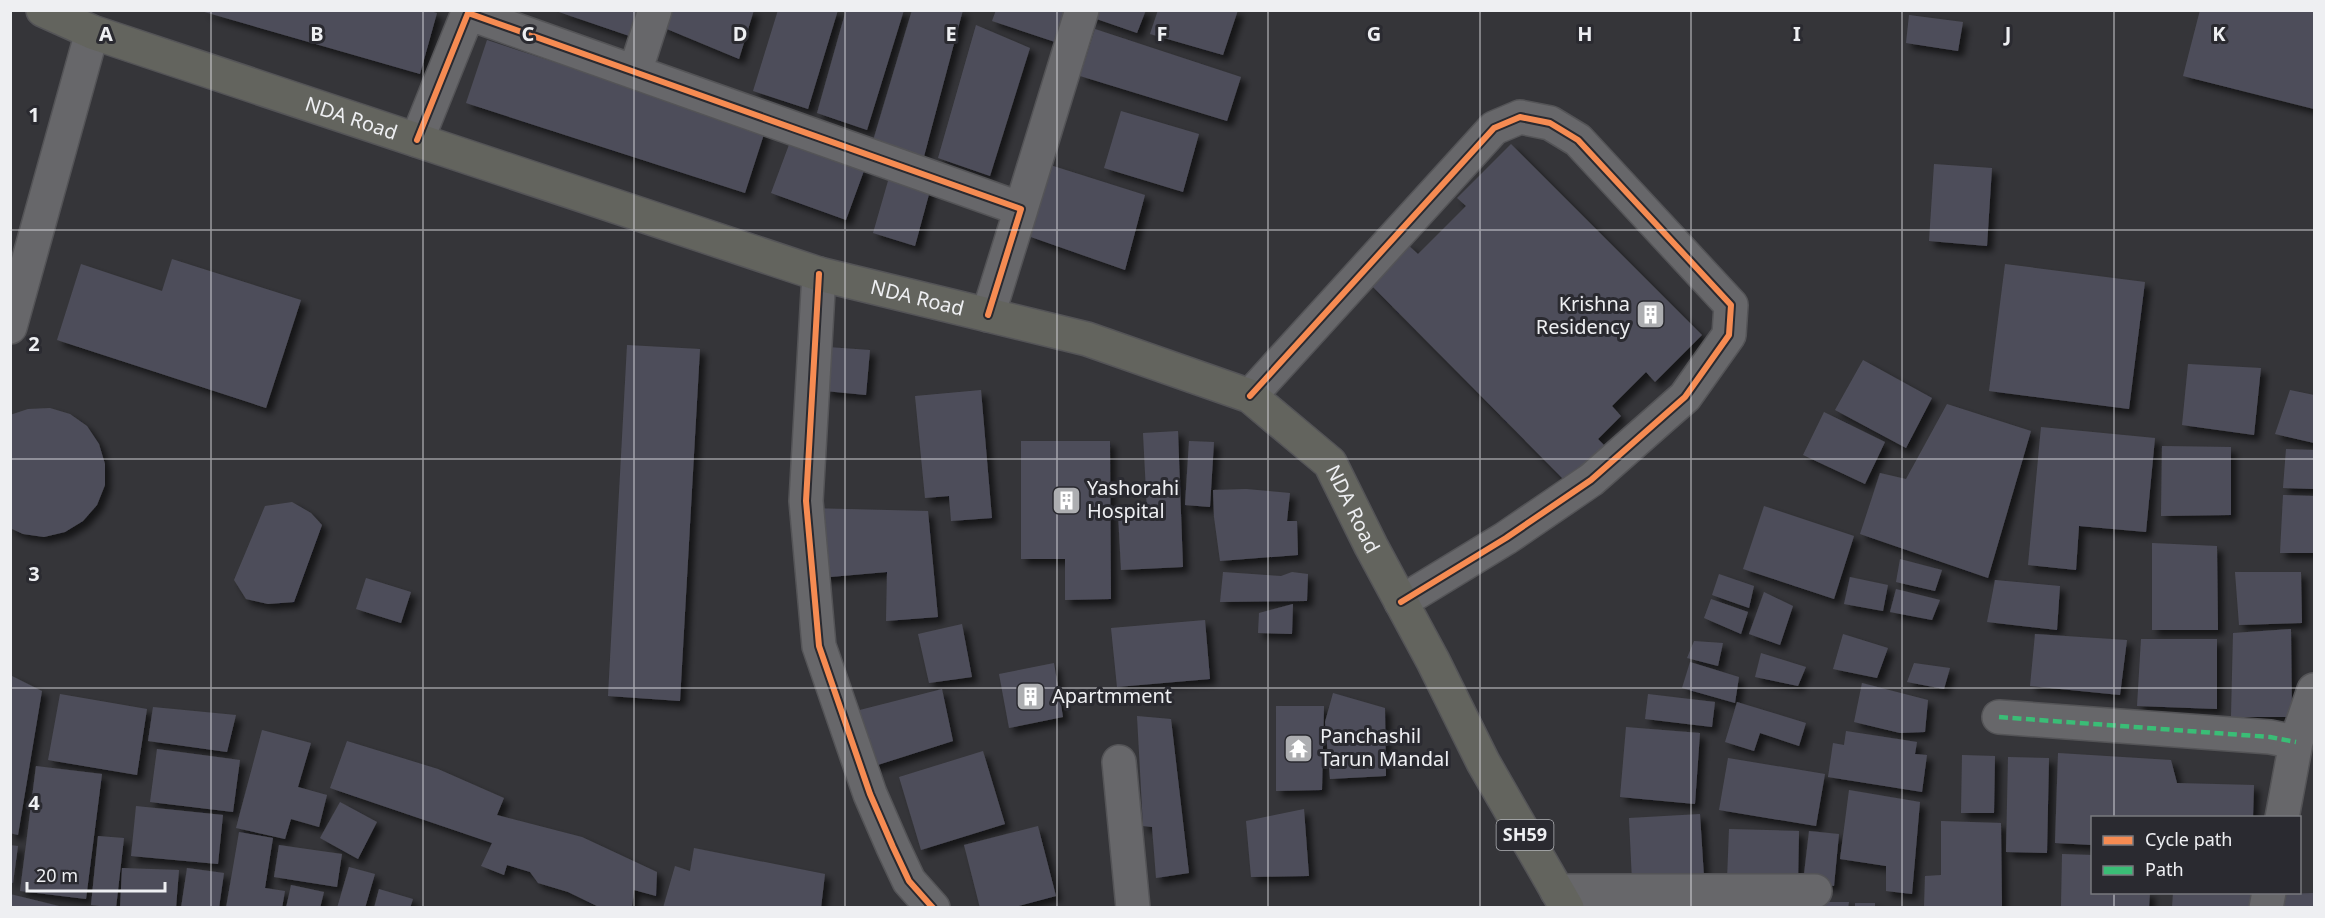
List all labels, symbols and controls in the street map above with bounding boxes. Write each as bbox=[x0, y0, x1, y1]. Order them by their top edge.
text: A bbox=[99, 20, 113, 47]
text: B bbox=[310, 20, 324, 47]
text: C bbox=[522, 20, 535, 47]
text: D bbox=[733, 20, 747, 47]
text: E bbox=[945, 20, 957, 47]
text: F bbox=[1157, 20, 1167, 47]
text: G bbox=[1367, 20, 1381, 47]
text: H bbox=[1577, 20, 1593, 47]
text: I bbox=[1793, 20, 1801, 47]
text: J bbox=[2003, 20, 2011, 47]
text: K bbox=[2212, 20, 2226, 47]
street label: NDA Road bbox=[302, 90, 401, 146]
text: 1 bbox=[28, 101, 40, 128]
street label: NDA Road bbox=[868, 273, 967, 322]
place label: Krishna Residency bbox=[1536, 290, 1631, 340]
building icon: Krishna Residency bbox=[1635, 299, 1667, 331]
text: 2 bbox=[28, 330, 40, 357]
street label: NDA Road bbox=[1320, 460, 1386, 558]
place label: Yashorahi Hospital bbox=[1087, 474, 1179, 524]
building icon: Yashorahi Hospital bbox=[1050, 484, 1082, 516]
text: 3 bbox=[28, 560, 40, 587]
building icon: Apartmment bbox=[1015, 680, 1047, 712]
place label: Apartmment bbox=[1052, 682, 1172, 709]
place label: Panchashil Tarun Mandal bbox=[1320, 722, 1449, 772]
temple icon: Panchashil Tarun Mandal bbox=[1283, 732, 1315, 764]
text: 4 bbox=[28, 789, 40, 816]
legend bbox=[2091, 816, 2301, 894]
road number: SH59 bbox=[1496, 820, 1553, 850]
text: Cycle path bbox=[2145, 827, 2232, 851]
scale bar bbox=[27, 855, 165, 893]
text: Path bbox=[2145, 857, 2184, 881]
text: 20 m bbox=[36, 863, 78, 887]

